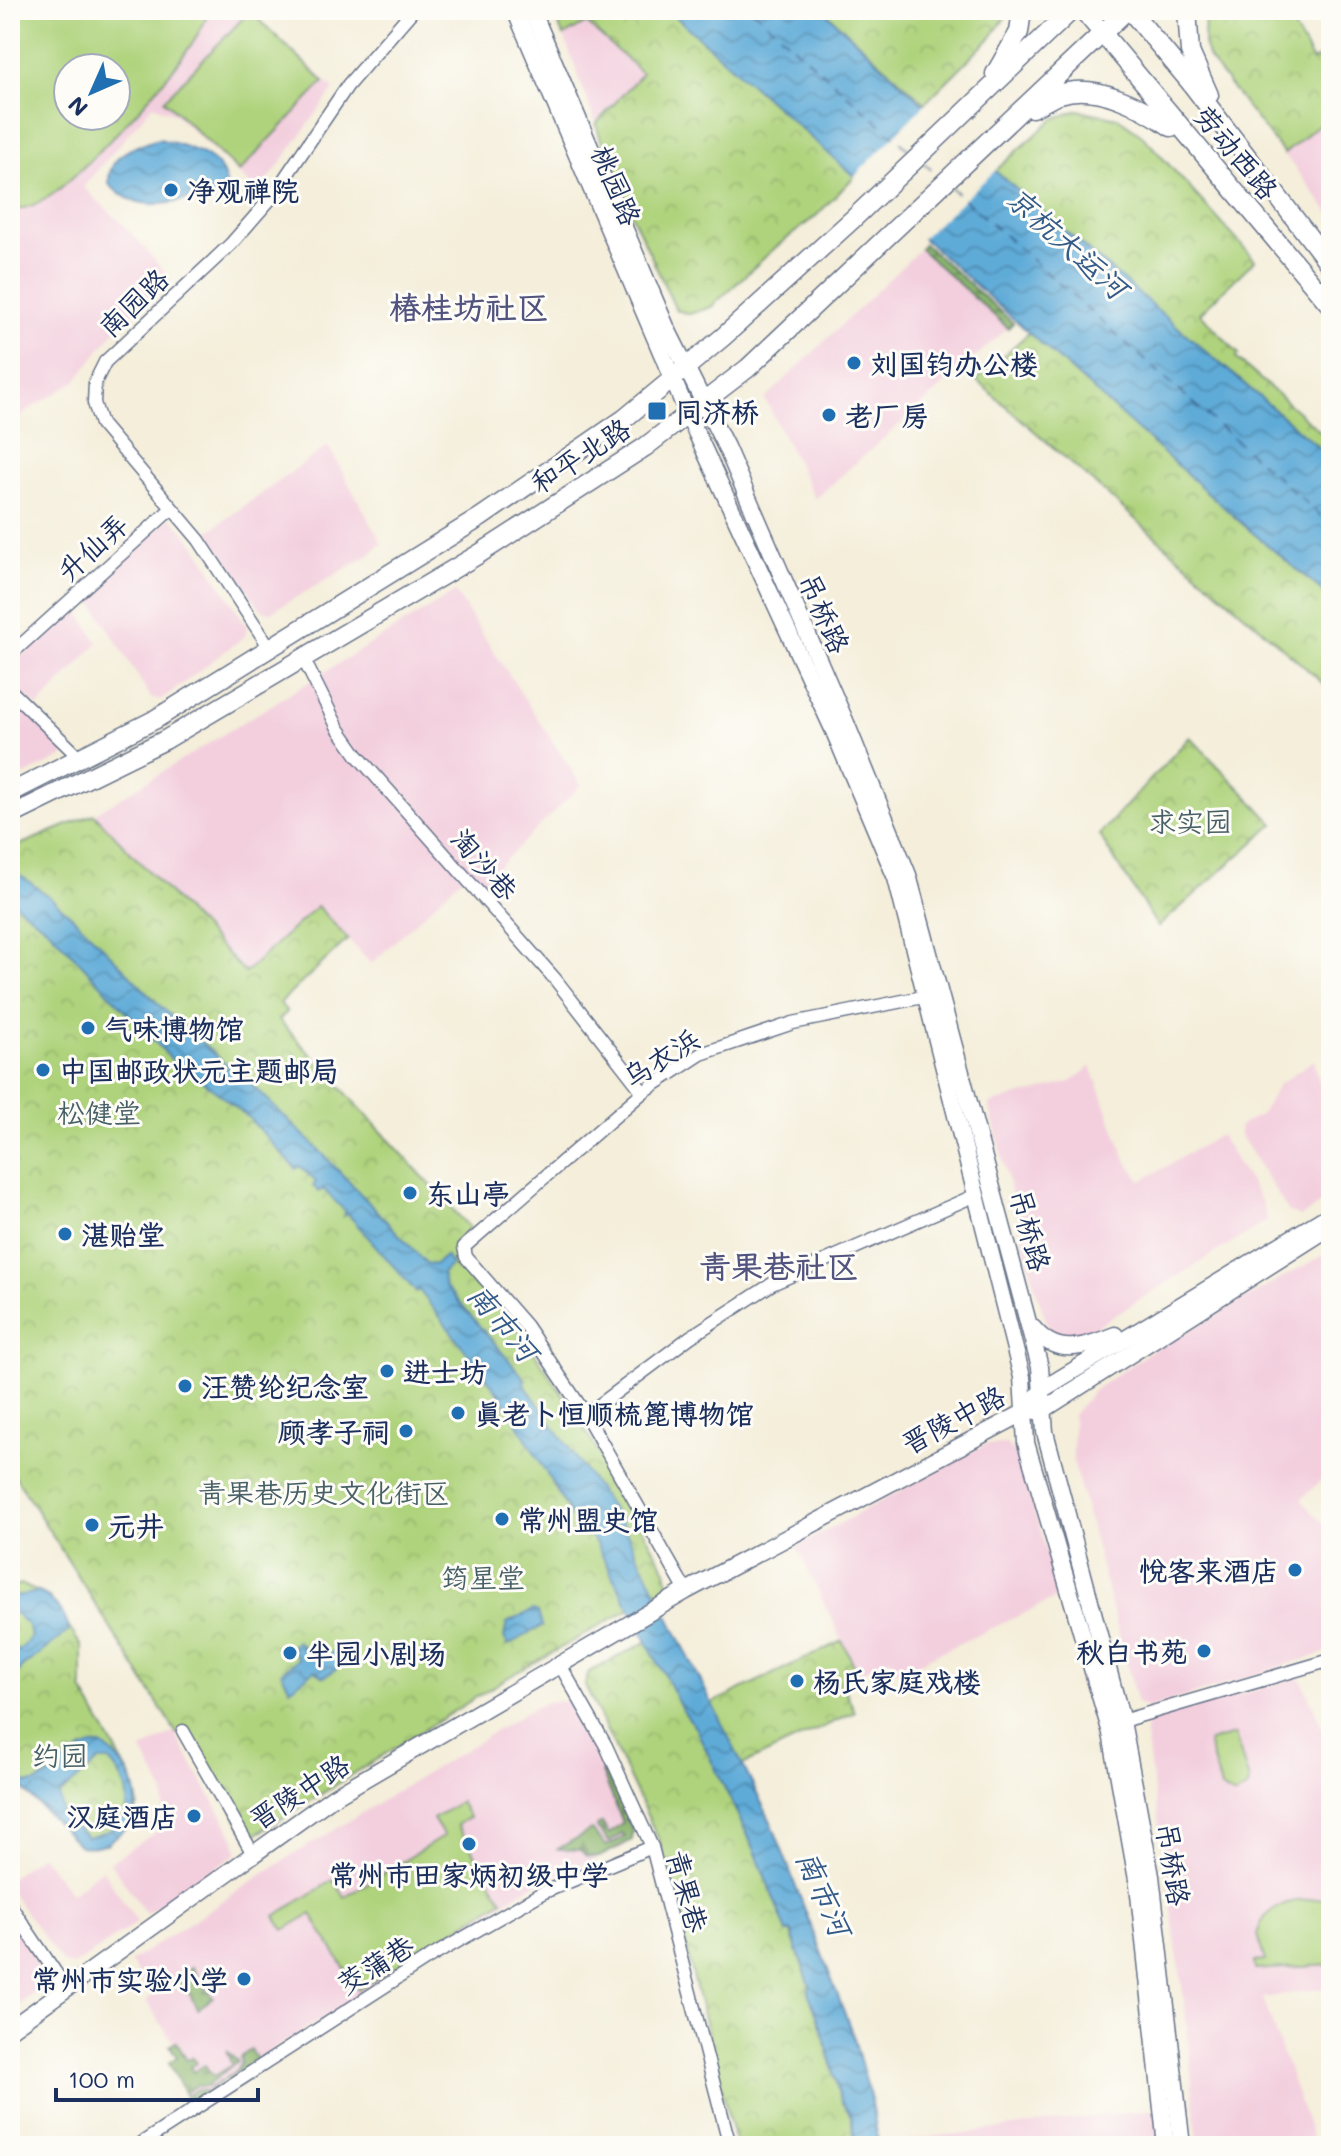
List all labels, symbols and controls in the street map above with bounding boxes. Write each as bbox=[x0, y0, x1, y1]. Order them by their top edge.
north arrow bbox=[52, 52, 132, 132]
text: N bbox=[61, 90, 94, 123]
street label: 劳动西路 bbox=[1187, 98, 1287, 206]
street label: 桃园路 bbox=[584, 139, 650, 231]
place label: 净观禅院 bbox=[187, 172, 299, 208]
water label: 京杭大运河 bbox=[999, 177, 1141, 310]
marker: 净观禅院 bbox=[162, 181, 180, 199]
street label: 南园路 bbox=[90, 260, 176, 344]
district label: 椿桂坊社区 bbox=[389, 285, 549, 327]
place label: 刘国钧办公楼 bbox=[870, 345, 1038, 381]
marker: 刘国钧办公楼 bbox=[845, 354, 863, 372]
place label: 同济桥 bbox=[675, 393, 759, 429]
place label: 老厂房 bbox=[845, 397, 929, 433]
marker: 同济桥 bbox=[646, 400, 668, 422]
marker: 老厂房 bbox=[820, 406, 838, 424]
street label: 和平北路 bbox=[523, 409, 637, 501]
street label: 升仙弄 bbox=[49, 506, 135, 588]
street label: 吊桥路 bbox=[791, 567, 859, 659]
park label: 求实园 bbox=[1148, 803, 1232, 839]
street label: 淘沙巷 bbox=[444, 820, 527, 908]
place label: 气味博物馆 bbox=[104, 1010, 244, 1046]
marker: 气味博物馆 bbox=[79, 1019, 97, 1037]
street label: 乌衣浜 bbox=[616, 1019, 706, 1095]
place label: 中国邮政状元主题邮局 bbox=[59, 1052, 339, 1088]
marker: 中国邮政状元主题邮局 bbox=[34, 1061, 52, 1079]
park label: 松健堂 bbox=[57, 1094, 141, 1130]
place label: 东山亭 bbox=[426, 1175, 510, 1211]
marker: 东山亭 bbox=[401, 1184, 419, 1202]
street label: 吊桥路 bbox=[1003, 1185, 1059, 1275]
place label: 湛贻堂 bbox=[81, 1216, 165, 1252]
marker: 湛贻堂 bbox=[56, 1225, 74, 1243]
district label: 青果巷社区 bbox=[699, 1244, 859, 1286]
water label: 南市河 bbox=[460, 1275, 551, 1373]
place label: 进士坊 bbox=[403, 1353, 487, 1389]
marker: 进士坊 bbox=[378, 1362, 396, 1380]
place label: 汪赞纶纪念室 bbox=[201, 1368, 369, 1404]
marker: 汪赞纶纪念室 bbox=[176, 1377, 194, 1395]
street label: 晋陵中路 bbox=[895, 1377, 1011, 1461]
place label: 真老卜恒顺梳篦博物馆 bbox=[474, 1395, 754, 1431]
marker: 真老卜恒顺梳篦博物馆 bbox=[449, 1404, 467, 1422]
place label: 顾孝子祠 bbox=[278, 1413, 390, 1449]
marker: 顾孝子祠 bbox=[397, 1422, 415, 1440]
park label: 青果巷历史文化街区 bbox=[198, 1474, 450, 1510]
place label: 常州盟史馆 bbox=[518, 1501, 658, 1537]
place label: 元井 bbox=[108, 1507, 164, 1543]
marker: 常州盟史馆 bbox=[493, 1510, 511, 1528]
marker: 元井 bbox=[83, 1516, 101, 1534]
place label: 悦客来酒店 bbox=[1139, 1552, 1279, 1588]
park label: 筠星堂 bbox=[441, 1559, 525, 1595]
marker: 悦客来酒店 bbox=[1286, 1561, 1304, 1579]
place label: 秋白书苑 bbox=[1076, 1633, 1188, 1669]
place label: 半园小剧场 bbox=[306, 1635, 446, 1671]
marker: 秋白书苑 bbox=[1195, 1642, 1213, 1660]
marker: 半园小剧场 bbox=[281, 1644, 299, 1662]
place label: 杨氏家庭戏楼 bbox=[813, 1663, 981, 1699]
marker: 杨氏家庭戏楼 bbox=[788, 1672, 806, 1690]
park label: 约园 bbox=[32, 1737, 88, 1773]
street label: 晋陵中路 bbox=[242, 1745, 356, 1837]
place label: 汉庭酒店 bbox=[66, 1798, 178, 1834]
marker: 汉庭酒店 bbox=[185, 1807, 203, 1825]
street label: 吊桥路 bbox=[1150, 1820, 1198, 1908]
marker: 常州市田家炳初级中学 bbox=[460, 1835, 478, 1853]
water label: 南市河 bbox=[788, 1844, 864, 1947]
street label: 青果巷 bbox=[660, 1846, 717, 1937]
place label: 常州市田家炳初级中学 bbox=[329, 1856, 609, 1892]
street label: 茭蒲巷 bbox=[330, 1926, 421, 2002]
place label: 常州市实验小学 bbox=[32, 1961, 228, 1997]
marker: 常州市实验小学 bbox=[235, 1970, 253, 1988]
scale bar bbox=[56, 2052, 258, 2102]
text: 100 m bbox=[68, 2063, 135, 2094]

